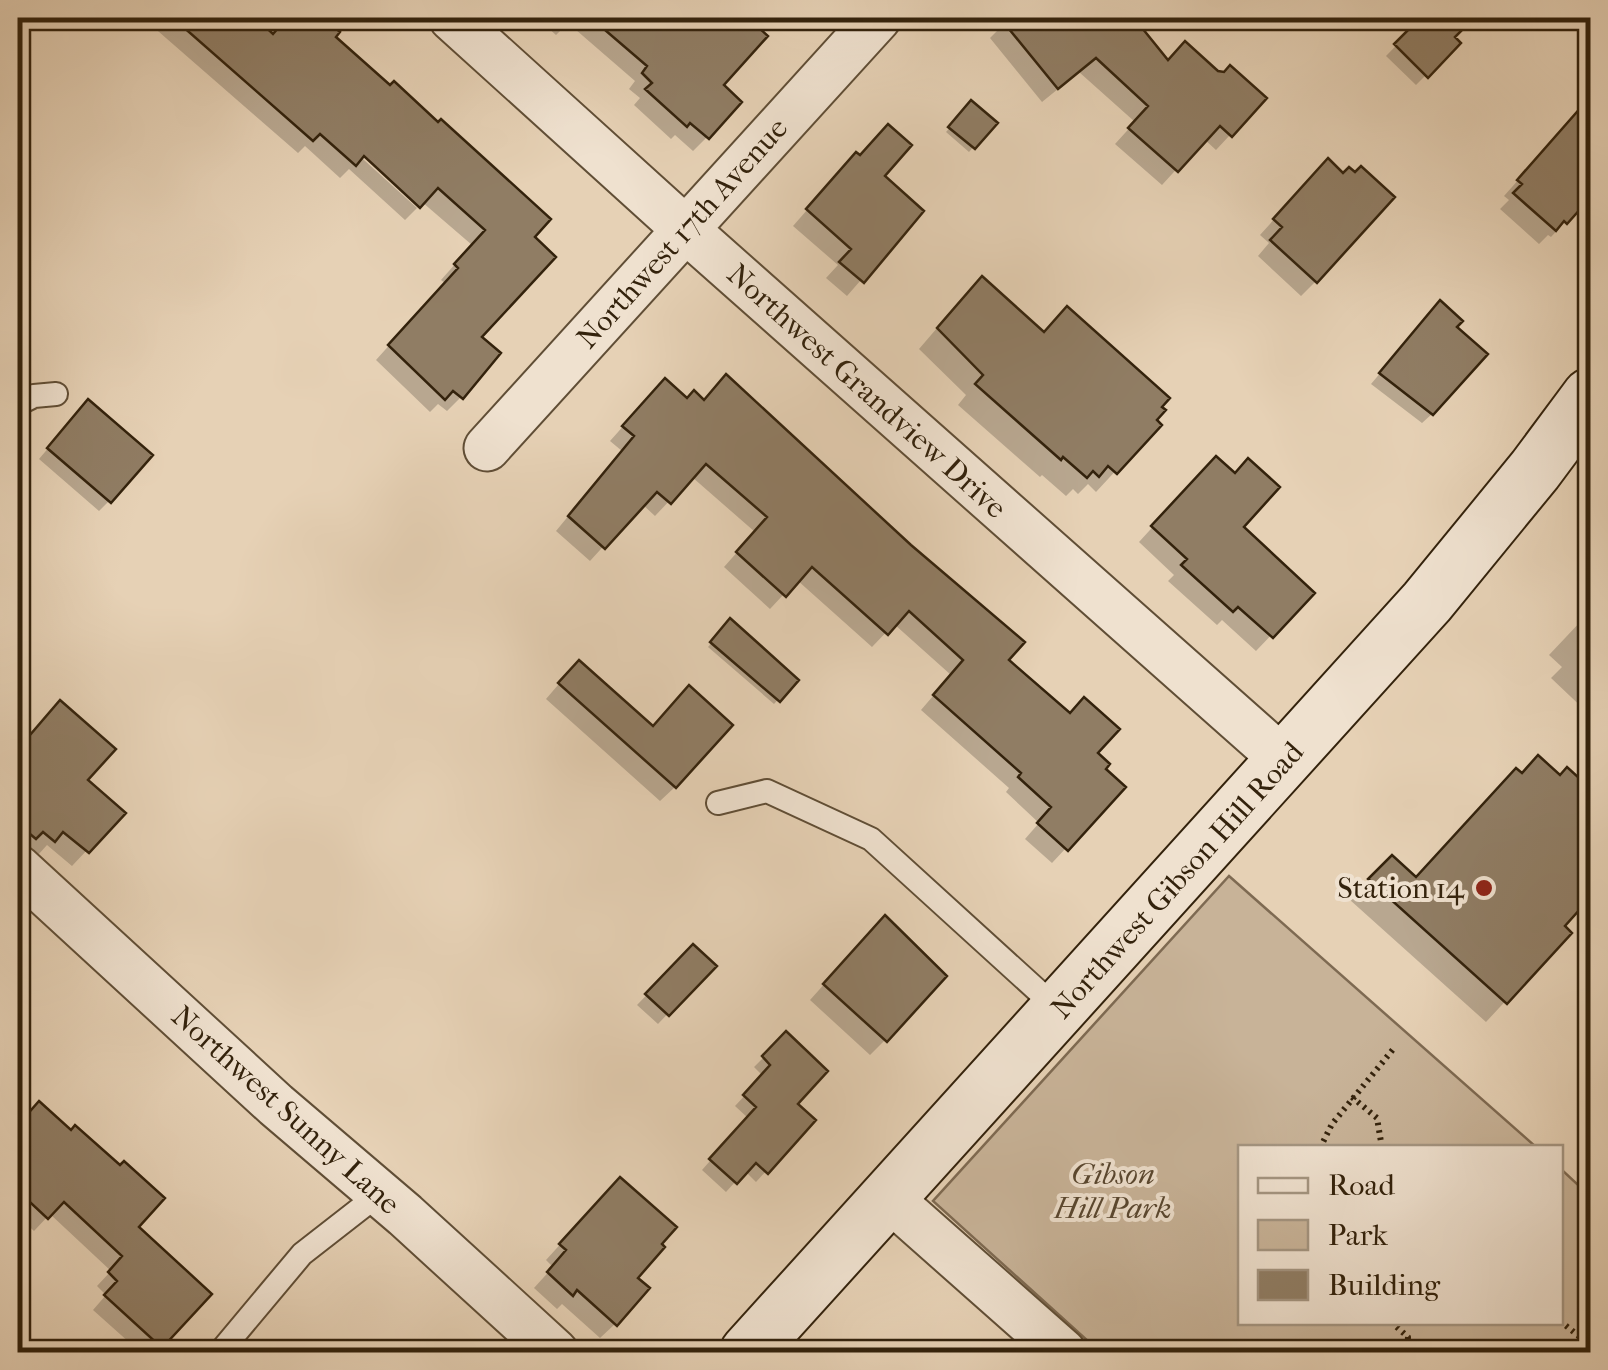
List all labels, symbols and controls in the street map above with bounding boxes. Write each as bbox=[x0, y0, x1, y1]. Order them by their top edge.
street label: Northwest 17th Avenue bbox=[570, 111, 795, 356]
street label: Northwest Grandview Drive bbox=[720, 257, 1014, 526]
street label: Northwest Gibson Hill Road bbox=[1044, 734, 1311, 1026]
place label: Station 14 bbox=[1337, 871, 1465, 906]
marker: Station 14 bbox=[1473, 877, 1495, 899]
street label: Northwest Sunny Lane bbox=[164, 999, 407, 1222]
legend bbox=[1238, 1145, 1563, 1325]
park label: Gibson Hill Park bbox=[1054, 1157, 1171, 1226]
text: Road bbox=[1328, 1168, 1395, 1203]
text: Park bbox=[1328, 1218, 1388, 1253]
text: Building bbox=[1328, 1268, 1441, 1303]

